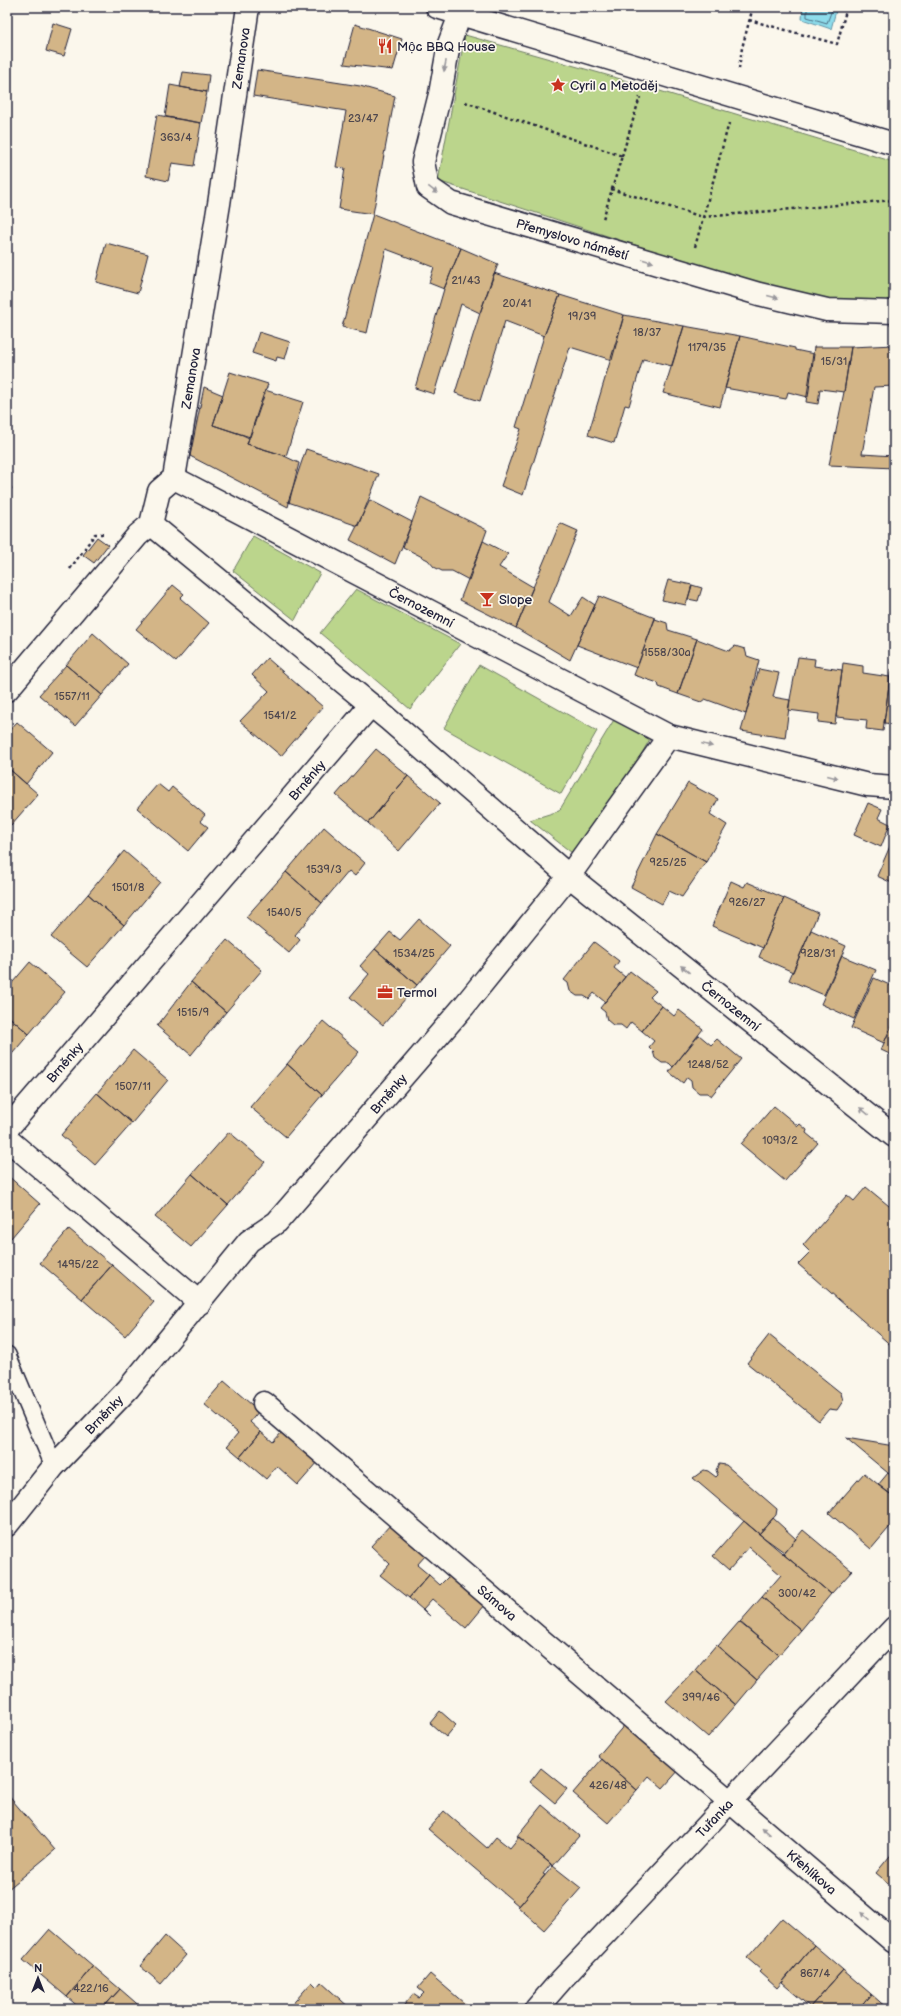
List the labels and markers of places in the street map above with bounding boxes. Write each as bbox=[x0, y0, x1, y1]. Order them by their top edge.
restaurant icon: Mộc BBQ House bbox=[376, 37, 394, 55]
place label: Mộc BBQ House bbox=[397, 39, 496, 55]
place icon: Cyril a Metoděj bbox=[549, 76, 567, 94]
place label: Cyril a Metoděj bbox=[570, 78, 658, 94]
bar icon: Slope bbox=[478, 590, 496, 608]
place label: Slope bbox=[499, 592, 533, 608]
office icon: Termol bbox=[376, 983, 394, 1001]
place label: Termol bbox=[397, 985, 437, 1001]

